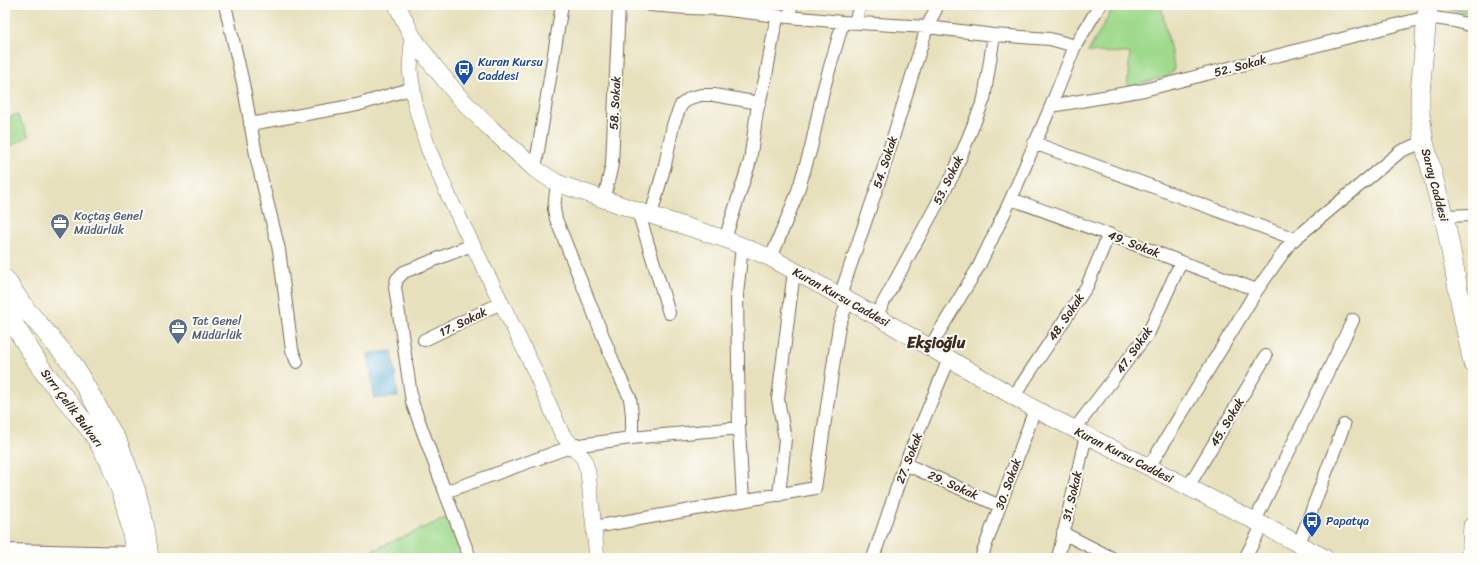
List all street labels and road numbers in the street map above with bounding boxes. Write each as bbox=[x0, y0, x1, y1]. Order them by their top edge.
street label: 52. Sokak bbox=[1211, 48, 1269, 84]
street label: 58. Sokak bbox=[603, 75, 627, 130]
street label: 54. Sokak bbox=[866, 132, 904, 191]
street label: Saray Caddesi bbox=[1415, 146, 1456, 225]
street label: 53. Sokak bbox=[926, 151, 970, 209]
street label: 49. Sokak bbox=[1105, 224, 1164, 264]
street label: Kuran Kursu Caddesi bbox=[788, 261, 894, 333]
street label: 48. Sokak bbox=[1042, 288, 1091, 345]
street label: 17. Sokak bbox=[435, 301, 491, 343]
street label: 47. Sokak bbox=[1110, 321, 1159, 378]
street label: Sırrı Çelik Bulvarı bbox=[35, 364, 109, 452]
street label: 45. Sokak bbox=[1204, 393, 1251, 451]
street label: Kuran Kursu Caddesi bbox=[1071, 421, 1178, 490]
street label: 27. Sokak bbox=[889, 429, 929, 487]
street label: 30. Sokak bbox=[989, 455, 1028, 513]
street label: 29. Sokak bbox=[924, 464, 982, 506]
street label: 31. Sokak bbox=[1056, 468, 1089, 523]

